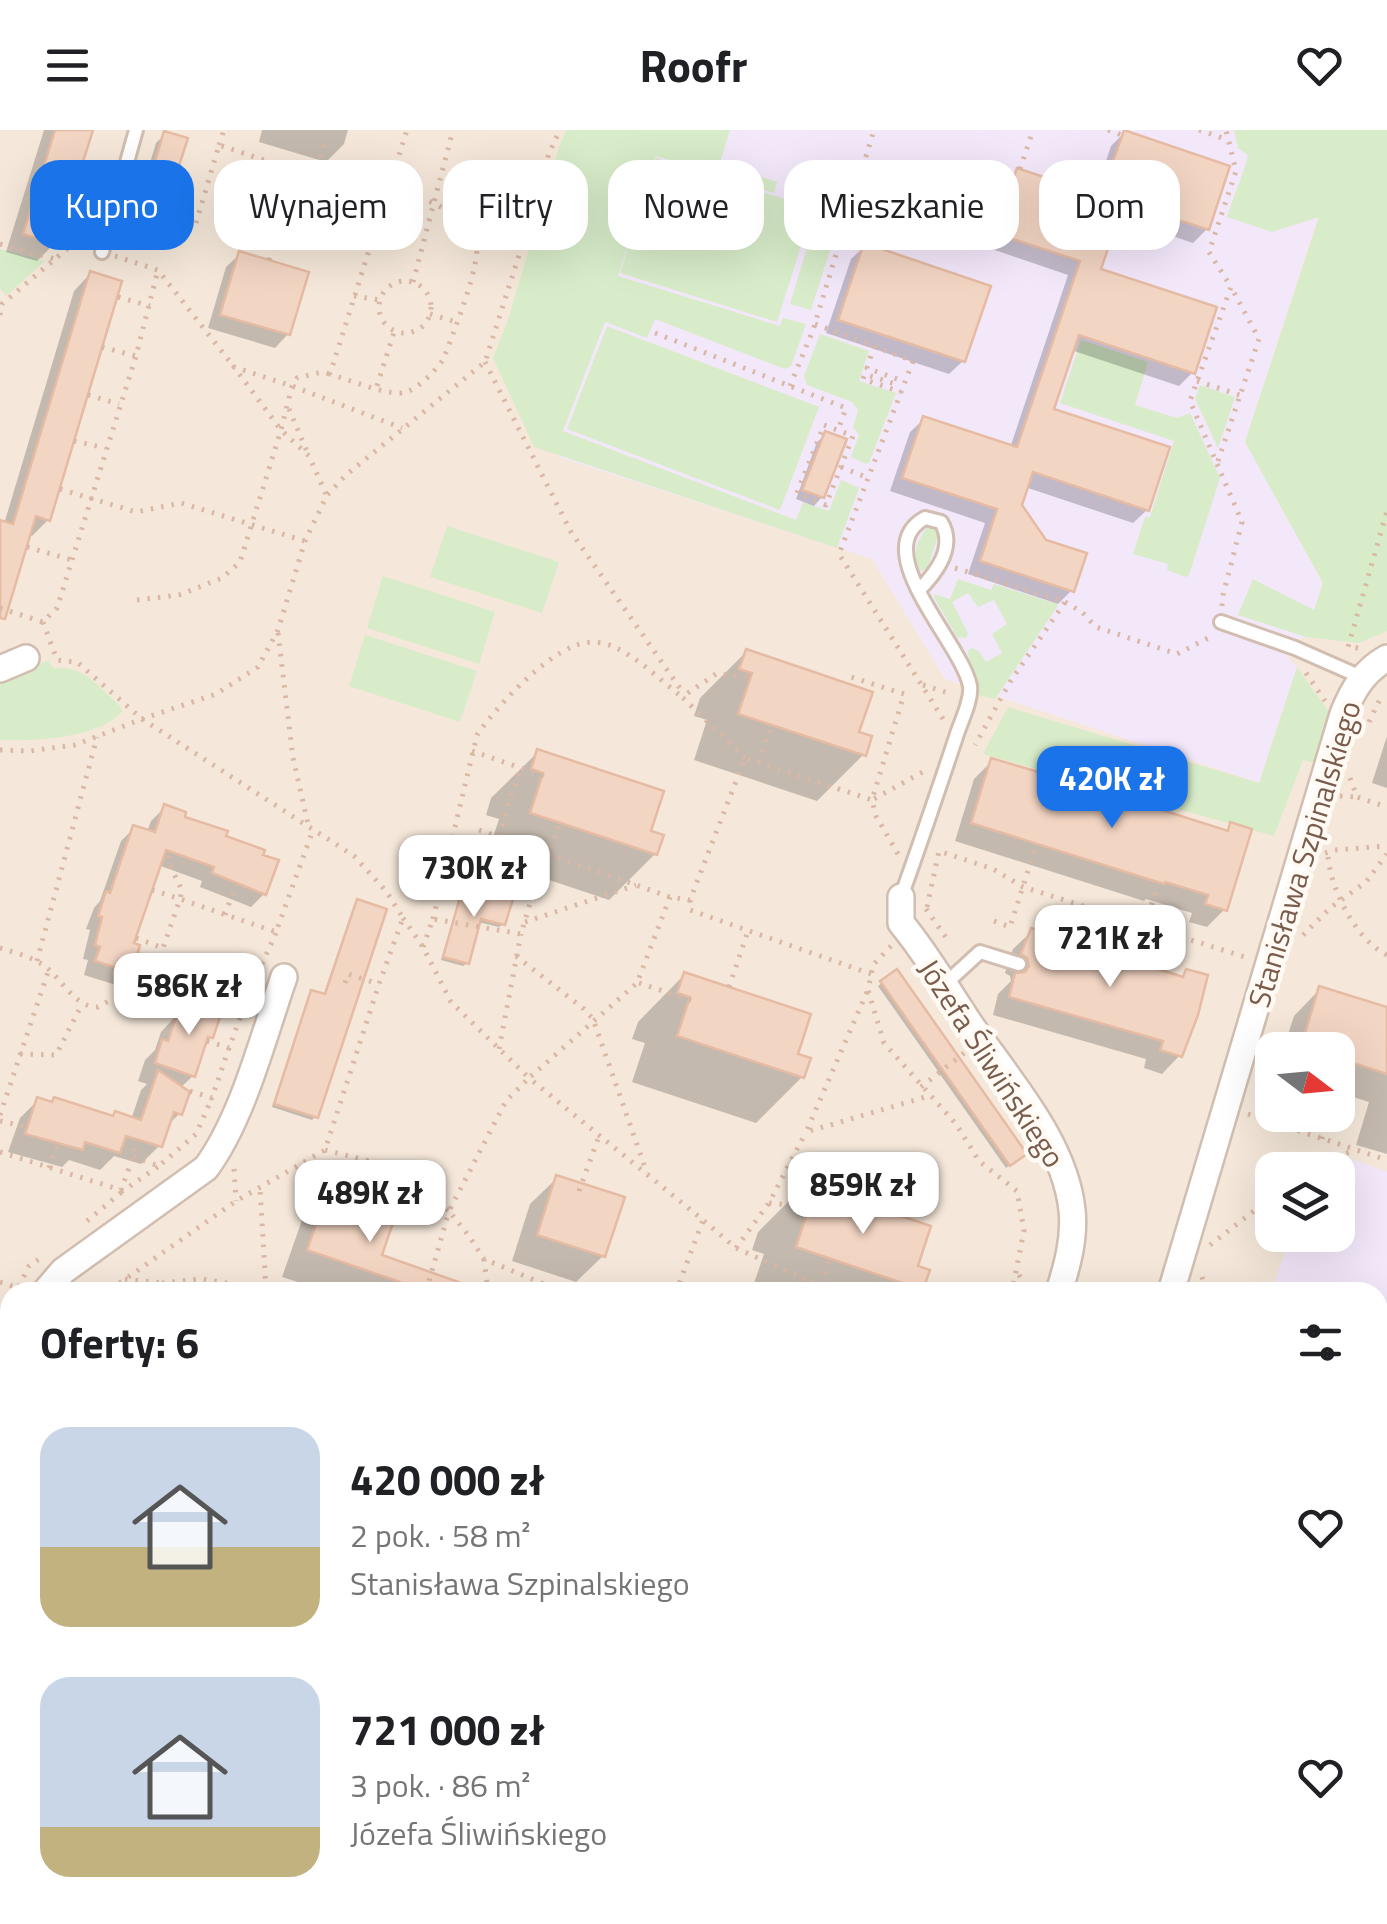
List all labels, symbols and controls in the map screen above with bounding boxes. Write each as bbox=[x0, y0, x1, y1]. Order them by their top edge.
text: Roofr bbox=[639, 31, 748, 99]
icon: menu bbox=[40, 38, 95, 93]
icon: heart bbox=[1292, 38, 1347, 93]
chip: Kupno bbox=[30, 160, 194, 250]
chip: Wynajem bbox=[214, 160, 423, 250]
chip: Filtry bbox=[443, 160, 588, 250]
chip: Nowe bbox=[608, 160, 764, 250]
chip: Mieszkanie bbox=[784, 160, 1019, 250]
chip: Dom bbox=[1039, 160, 1180, 250]
street label: Stanisława Szpinalskiego bbox=[1235, 695, 1373, 1013]
pin: 420K zł bbox=[1020, 746, 1204, 831]
text: 420K zł bbox=[1059, 754, 1165, 802]
pin: 730K zł bbox=[382, 835, 566, 920]
text: 730K zł bbox=[421, 843, 527, 891]
pin: 721K zł bbox=[1018, 905, 1202, 990]
text: 721K zł bbox=[1057, 913, 1163, 961]
street label: Józefa Śliwińskiego bbox=[907, 949, 1077, 1177]
pin: 586K zł bbox=[97, 953, 281, 1038]
text: 586K zł bbox=[136, 961, 242, 1009]
north arrow bbox=[1255, 1032, 1355, 1132]
map controls bbox=[1255, 1032, 1355, 1252]
pin: 859K zł bbox=[771, 1152, 955, 1237]
button: layers bbox=[1255, 1152, 1355, 1252]
pin: 489K zł bbox=[278, 1160, 462, 1245]
text: 859K zł bbox=[810, 1160, 916, 1208]
text: 489K zł bbox=[317, 1168, 423, 1216]
text: Oferty: 6 bbox=[40, 1310, 199, 1374]
icon: filters bbox=[1293, 1315, 1348, 1370]
text: 420 000 zł bbox=[350, 1447, 545, 1511]
icon: home bbox=[120, 1467, 240, 1587]
icon: heart bbox=[1293, 1500, 1348, 1555]
text: 2 pok. · 58 m² bbox=[350, 1511, 531, 1559]
text: Stanisława Szpinalskiego bbox=[350, 1559, 690, 1607]
text: 721 000 zł bbox=[350, 1697, 545, 1761]
icon: home bbox=[120, 1717, 240, 1837]
icon: heart bbox=[1293, 1750, 1348, 1805]
text: 3 pok. · 86 m² bbox=[350, 1761, 531, 1809]
text: Józefa Śliwińskiego bbox=[350, 1809, 607, 1857]

